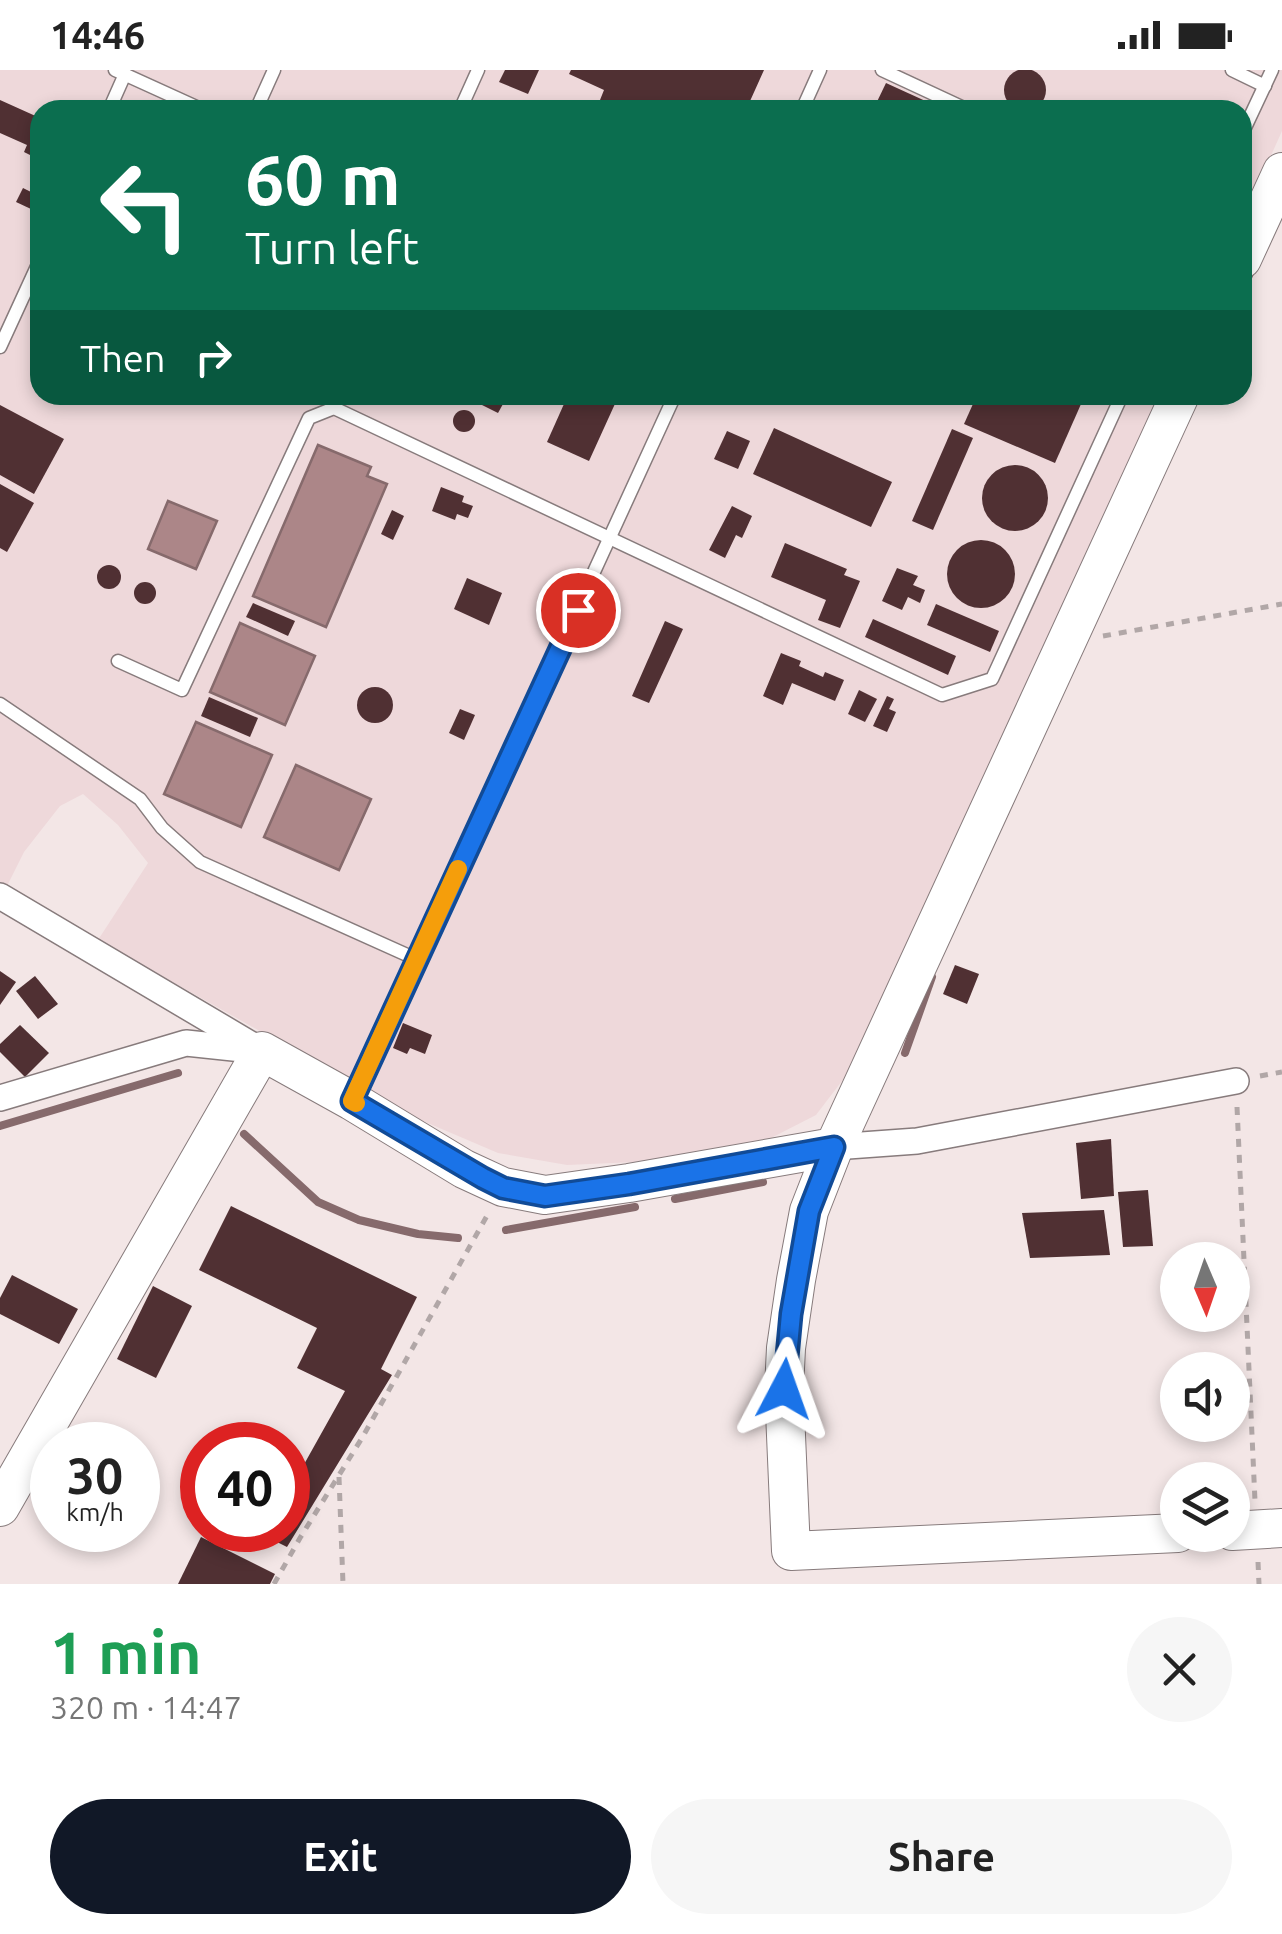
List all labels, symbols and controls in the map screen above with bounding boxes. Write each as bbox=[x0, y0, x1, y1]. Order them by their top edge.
text: 14:46 bbox=[50, 14, 145, 56]
icon: left bbox=[80, 140, 210, 270]
text: 60 m bbox=[245, 140, 401, 218]
text: Turn left bbox=[245, 222, 419, 273]
icon: right bbox=[186, 330, 241, 385]
text: Then bbox=[80, 337, 166, 379]
pin bbox=[536, 568, 621, 653]
icon: arrive bbox=[551, 583, 606, 638]
north arrow bbox=[1160, 1242, 1250, 1332]
map controls bbox=[1160, 1242, 1250, 1552]
position arrow bbox=[732, 1337, 836, 1441]
button: sound bbox=[1160, 1352, 1250, 1442]
speed limit sign: 40 bbox=[180, 1422, 310, 1552]
text: 30 bbox=[67, 1447, 123, 1503]
button: layers bbox=[1160, 1462, 1250, 1552]
text: km/h bbox=[66, 1498, 124, 1526]
button: close bbox=[1127, 1617, 1232, 1722]
text: 1 min bbox=[50, 1618, 202, 1685]
text: 320 m · 14:47 bbox=[50, 1689, 242, 1725]
button: Exit bbox=[50, 1799, 631, 1914]
button: Share bbox=[651, 1799, 1232, 1914]

